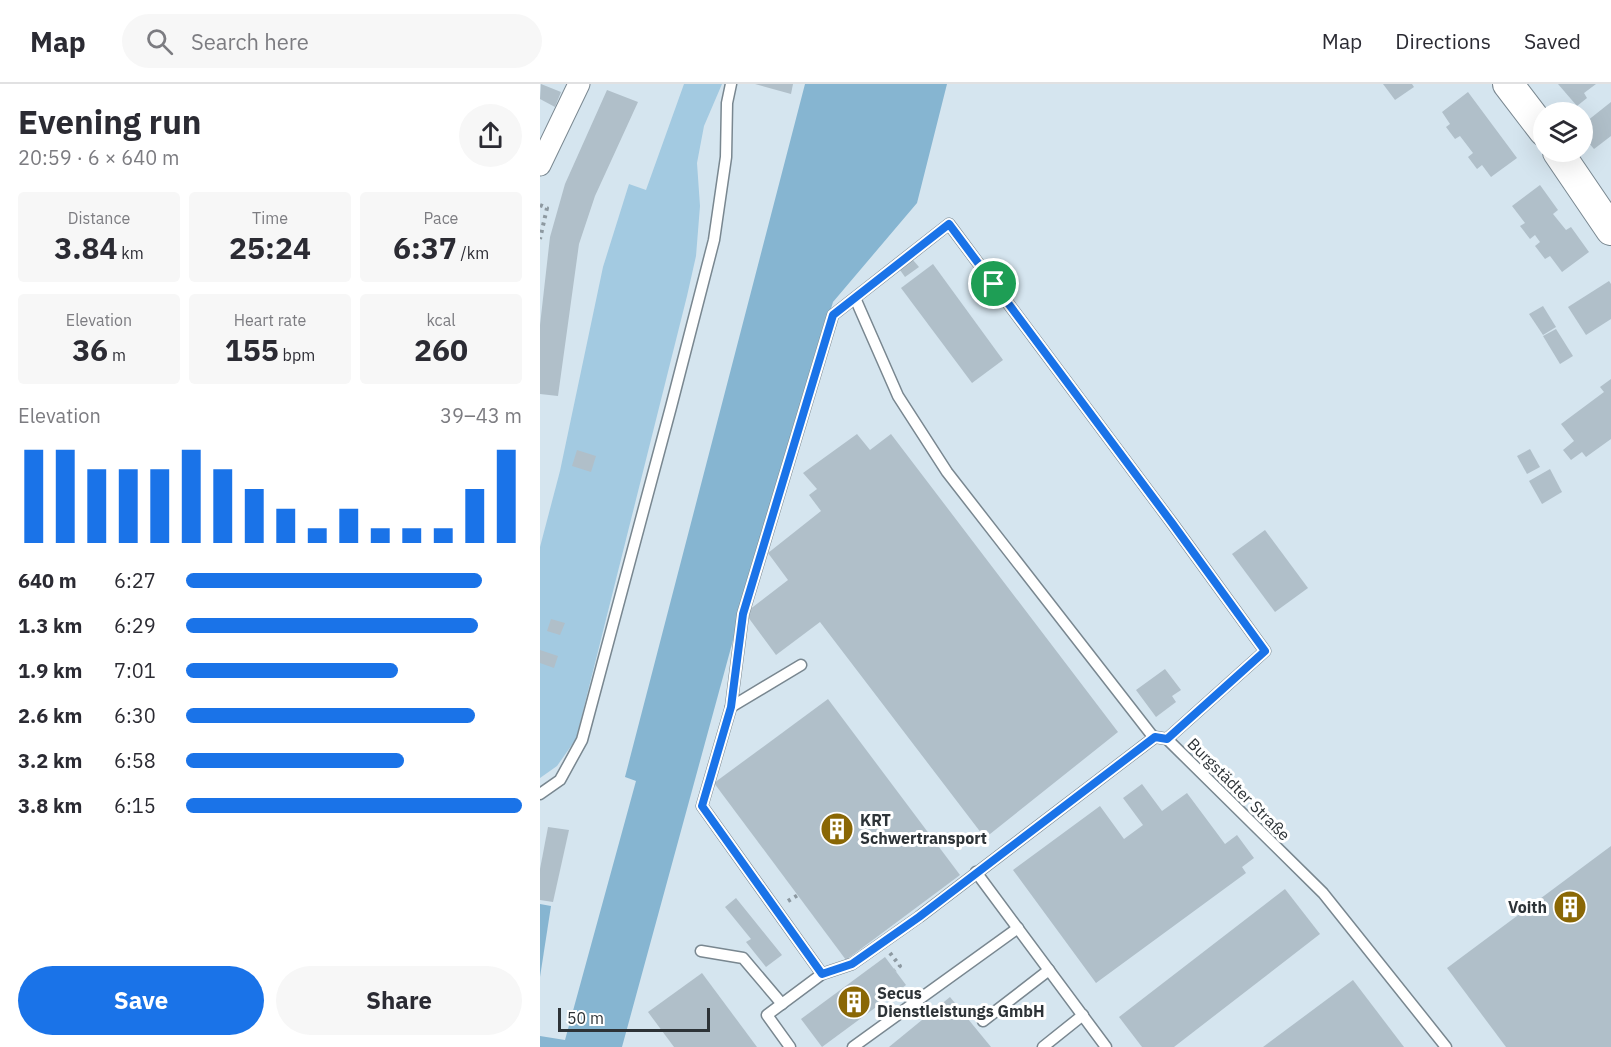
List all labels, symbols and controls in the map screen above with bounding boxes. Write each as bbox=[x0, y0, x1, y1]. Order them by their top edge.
search box bbox=[122, 14, 542, 68]
text: Map bbox=[30, 23, 86, 60]
icon: search bbox=[143, 25, 176, 58]
text: Search here bbox=[191, 27, 309, 56]
text: Map bbox=[1322, 27, 1362, 55]
text: Directions bbox=[1395, 27, 1491, 55]
text: Saved bbox=[1524, 27, 1581, 55]
text: Evening run bbox=[18, 100, 202, 143]
map controls bbox=[1533, 102, 1593, 162]
button: layers bbox=[1533, 102, 1593, 162]
button: share bbox=[459, 104, 522, 167]
text: 20:59 · 6 × 640 m bbox=[18, 144, 179, 171]
text: Distance bbox=[68, 208, 130, 228]
text: Time bbox=[252, 208, 288, 228]
text: Pace bbox=[424, 208, 458, 228]
text: 3.84 bbox=[54, 228, 118, 267]
text: 25:24 bbox=[229, 228, 311, 267]
text: 6:37 bbox=[393, 228, 457, 267]
text: km bbox=[118, 243, 144, 263]
text: /km bbox=[457, 243, 489, 263]
pin bbox=[968, 258, 1019, 309]
icon: arrive bbox=[977, 267, 1010, 300]
text: Elevation bbox=[66, 310, 132, 330]
text: Heart rate bbox=[234, 310, 306, 330]
text: kcal bbox=[426, 310, 456, 330]
text: 36 bbox=[72, 330, 108, 369]
text: 155 bbox=[225, 330, 279, 369]
text: 260 bbox=[414, 330, 468, 369]
text: m bbox=[108, 345, 126, 365]
text: bpm bbox=[279, 345, 315, 365]
text: Elevation bbox=[18, 402, 101, 429]
text: 39–43 m bbox=[440, 402, 522, 429]
text: 640 m bbox=[18, 567, 77, 594]
text: 6:27 bbox=[114, 567, 156, 594]
text: 1.3 km bbox=[18, 612, 82, 639]
text: 6:29 bbox=[114, 612, 156, 639]
text: 1.9 km bbox=[18, 657, 82, 684]
text: 7:01 bbox=[114, 657, 156, 684]
text: 2.6 km bbox=[18, 702, 82, 729]
text: 6:30 bbox=[114, 702, 156, 729]
street label: Burgstädter Straße bbox=[1184, 734, 1295, 845]
text: 3.2 km bbox=[18, 747, 82, 774]
text: 6:58 bbox=[114, 747, 156, 774]
text: 3.8 km bbox=[18, 792, 82, 819]
text: 6:15 bbox=[114, 792, 156, 819]
place label: KRT Schwertransport bbox=[860, 810, 987, 848]
building icon: KRT Schwertransport bbox=[819, 811, 855, 847]
building icon: Voith bbox=[1552, 889, 1588, 925]
place label: Voith bbox=[1508, 897, 1547, 917]
button: Save bbox=[18, 966, 264, 1035]
button: Share bbox=[276, 966, 522, 1035]
place label: Secus Dienstleistungs GmbH bbox=[877, 983, 1045, 1021]
building icon: Secus Dienstleistungs GmbH bbox=[836, 984, 872, 1020]
scale bar bbox=[558, 1005, 710, 1032]
text: 50 m bbox=[567, 1008, 604, 1028]

